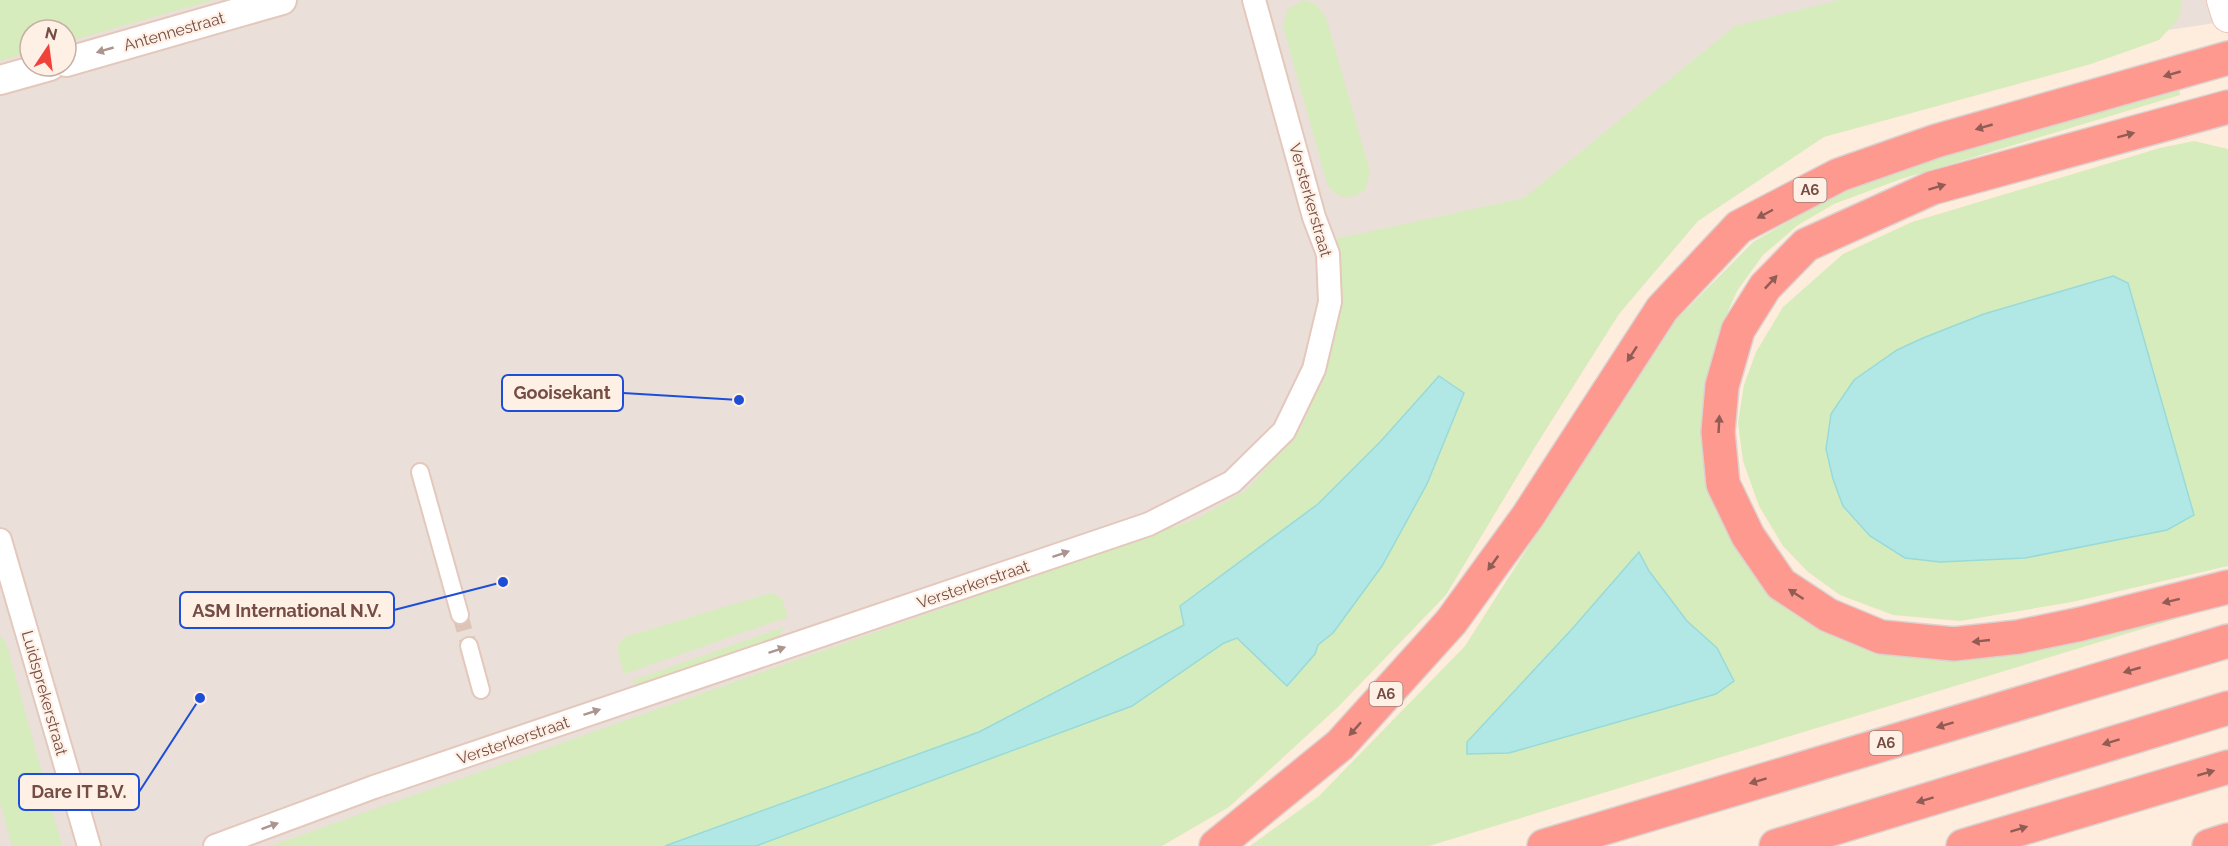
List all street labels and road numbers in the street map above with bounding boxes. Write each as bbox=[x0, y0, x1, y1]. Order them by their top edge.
street label: Antennestraat bbox=[121, 8, 227, 55]
street label: Versterkerstraat bbox=[1285, 141, 1336, 260]
road number: A6 bbox=[1794, 178, 1826, 202]
street label: Versterkerstraat bbox=[915, 556, 1032, 613]
street label: Luidsprekerstraat bbox=[18, 628, 72, 758]
road number: A6 bbox=[1370, 682, 1402, 706]
street label: Versterkerstraat bbox=[455, 712, 572, 769]
road number: A6 bbox=[1870, 731, 1902, 755]

